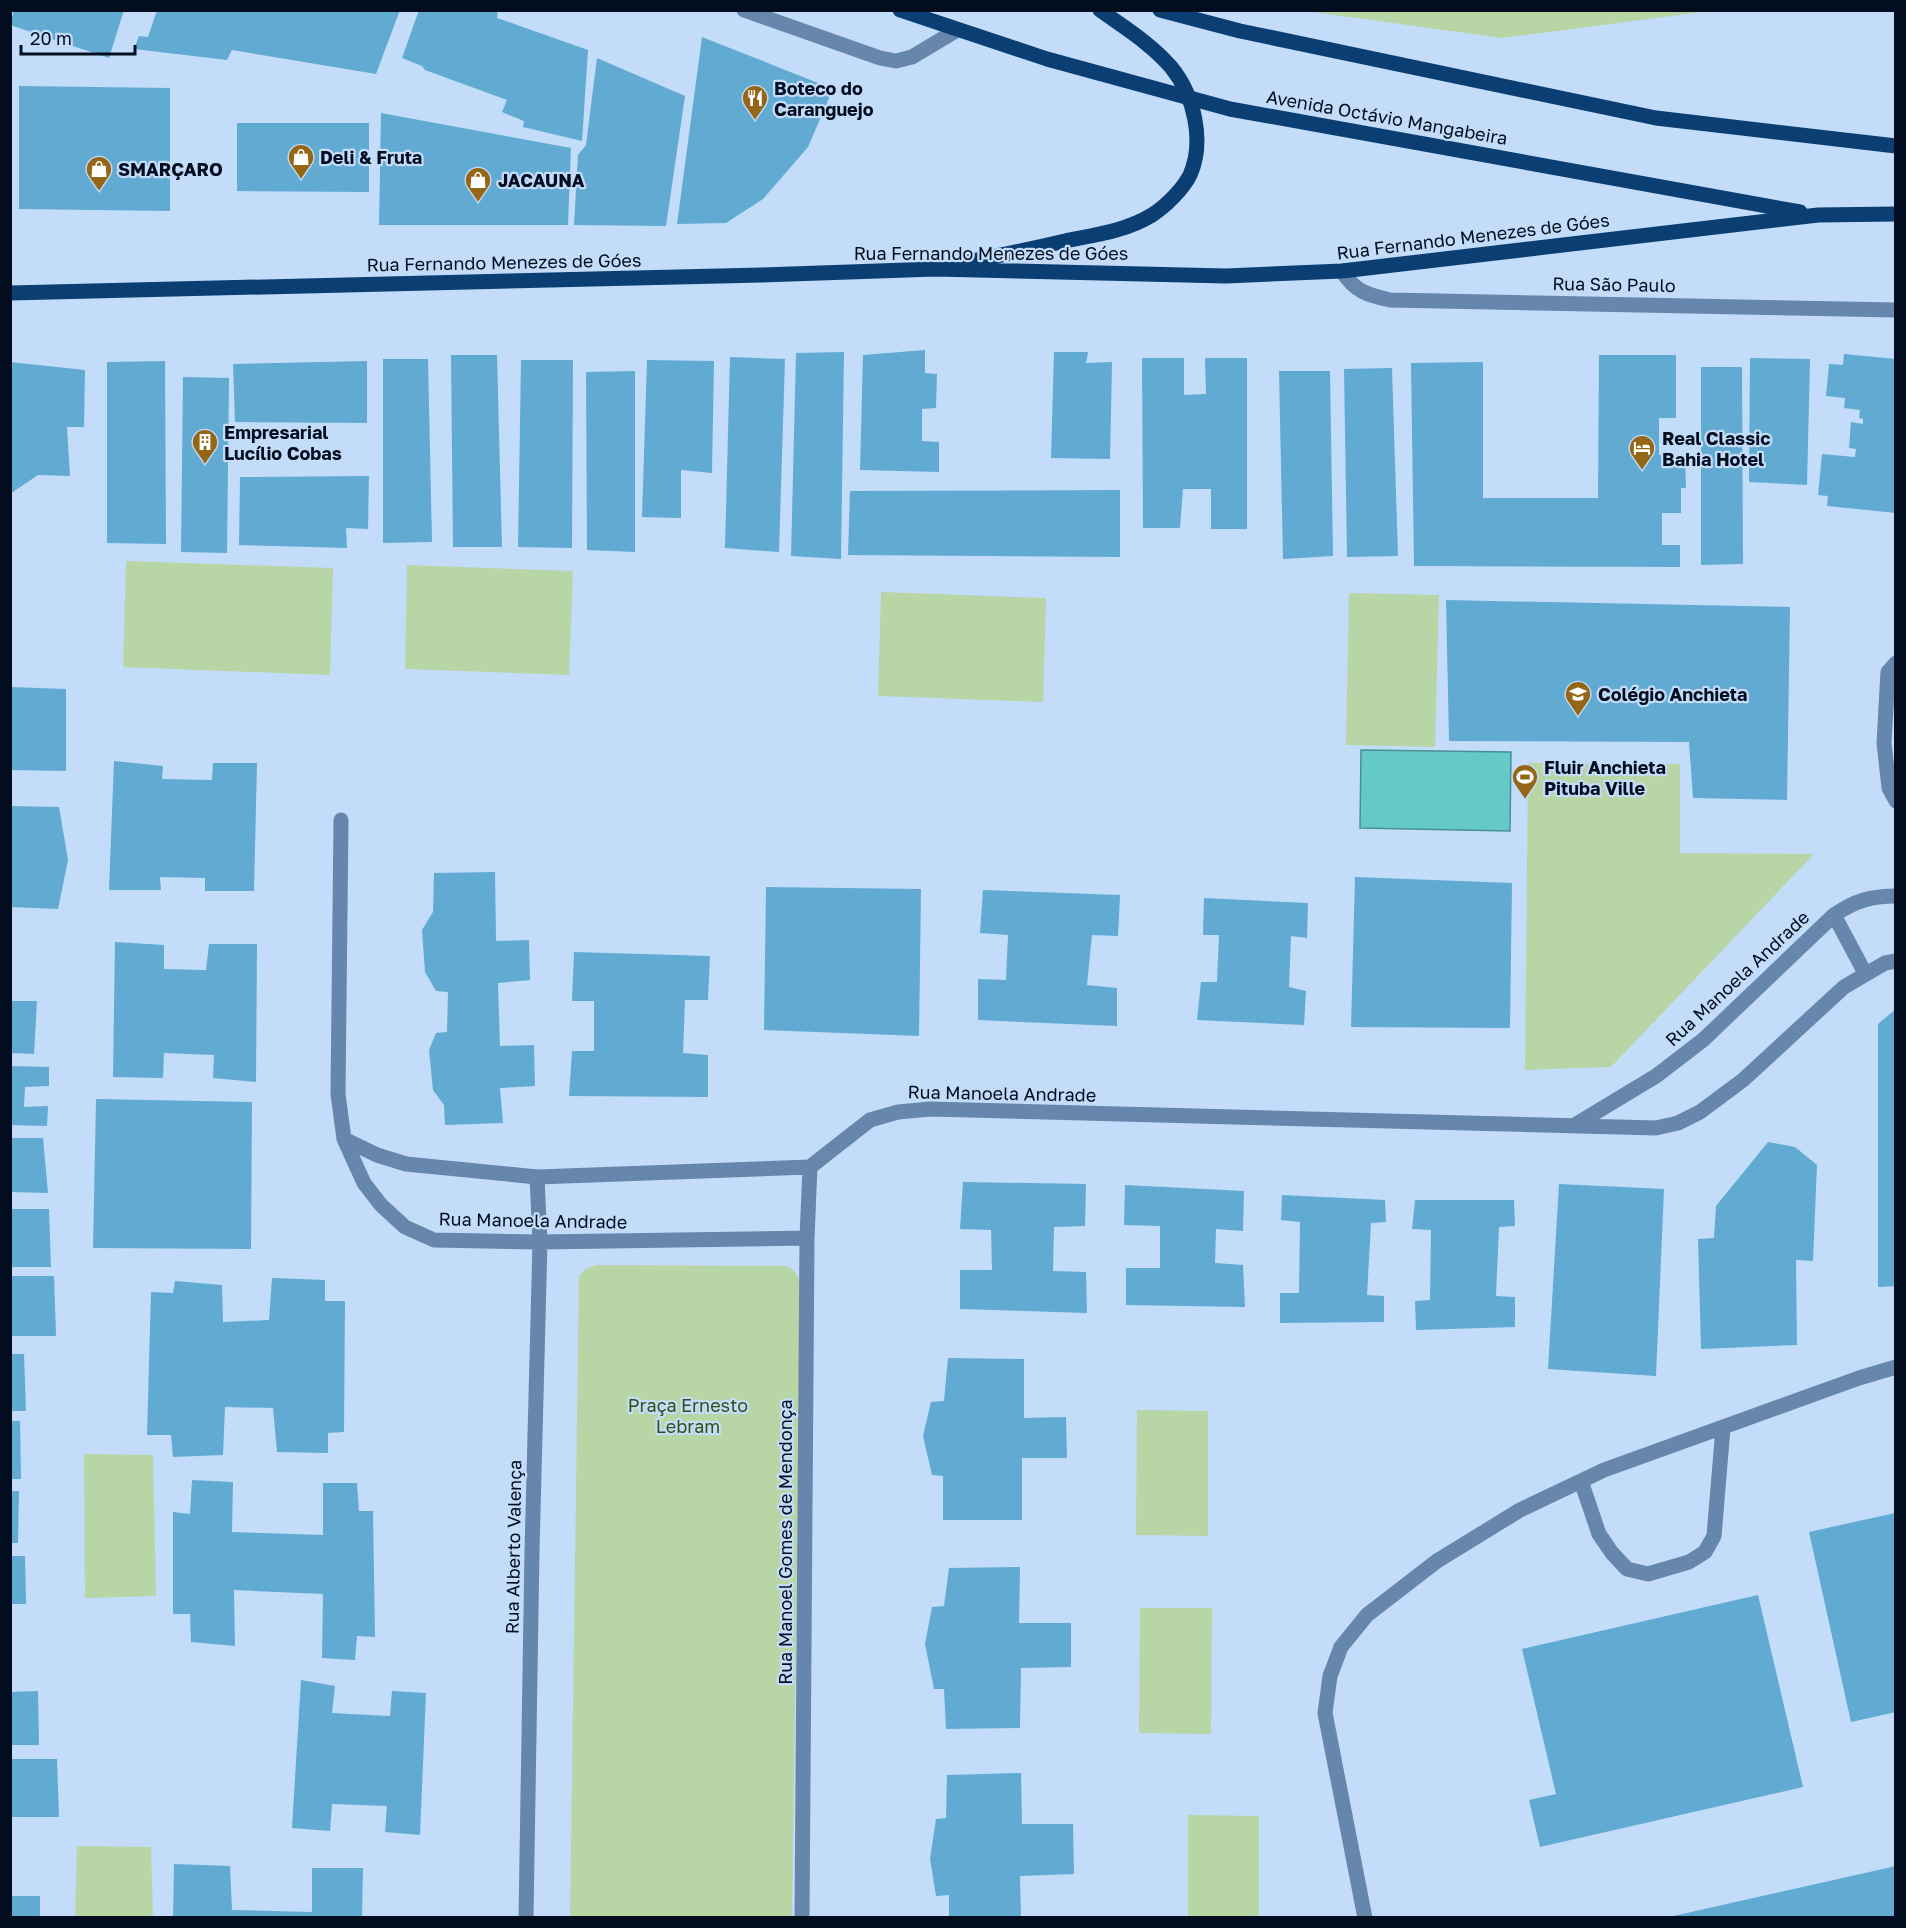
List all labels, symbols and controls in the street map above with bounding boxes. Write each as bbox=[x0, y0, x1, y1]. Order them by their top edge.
scale bar bbox=[21, 18, 135, 56]
text: 20 m bbox=[30, 27, 72, 49]
place label: Boteco do Caranguejo bbox=[774, 77, 874, 120]
restaurant icon: Boteco do Caranguejo bbox=[740, 83, 770, 121]
street label: Avenida Octávio Mangabeira bbox=[1265, 85, 1509, 149]
shop icon: Deli & Fruta bbox=[286, 142, 316, 180]
place label: Deli & Fruta bbox=[320, 146, 422, 168]
shop icon: SMARÇARO bbox=[84, 154, 114, 192]
place label: SMARÇARO bbox=[118, 158, 223, 180]
shop icon: JACAUNA bbox=[463, 165, 493, 203]
place label: JACAUNA bbox=[498, 169, 585, 191]
street label: Rua Fernando Menezes de Góes bbox=[1335, 208, 1611, 264]
street label: Rua Fernando Menezes de Góes bbox=[854, 242, 1128, 264]
street label: Rua Fernando Menezes de Góes bbox=[366, 249, 642, 275]
street label: Rua São Paulo bbox=[1552, 272, 1676, 296]
place label: Empresarial Lucílio Cobas bbox=[224, 421, 342, 464]
building icon: Empresarial Lucílio Cobas bbox=[190, 427, 220, 465]
place label: Real Classic Bahia Hotel bbox=[1662, 427, 1771, 470]
hotel icon: Real Classic Bahia Hotel bbox=[1627, 433, 1657, 471]
school or university icon: Colégio Anchieta bbox=[1563, 679, 1593, 717]
place label: Colégio Anchieta bbox=[1598, 683, 1747, 705]
place label: Fluir Anchieta Pituba Ville bbox=[1544, 756, 1666, 799]
sports icon: Fluir Anchieta Pituba Ville bbox=[1510, 762, 1540, 800]
street label: Rua Manoela Andrade bbox=[1661, 906, 1813, 1050]
street label: Rua Manoela Andrade bbox=[908, 1080, 1096, 1106]
street label: Rua Manoela Andrade bbox=[439, 1207, 627, 1233]
park label: Praça Ernesto Lebram bbox=[628, 1394, 748, 1437]
street label: Rua Manoel Gomes de Mendonça bbox=[774, 1399, 796, 1685]
street label: Rua Alberto Valença bbox=[500, 1460, 526, 1634]

